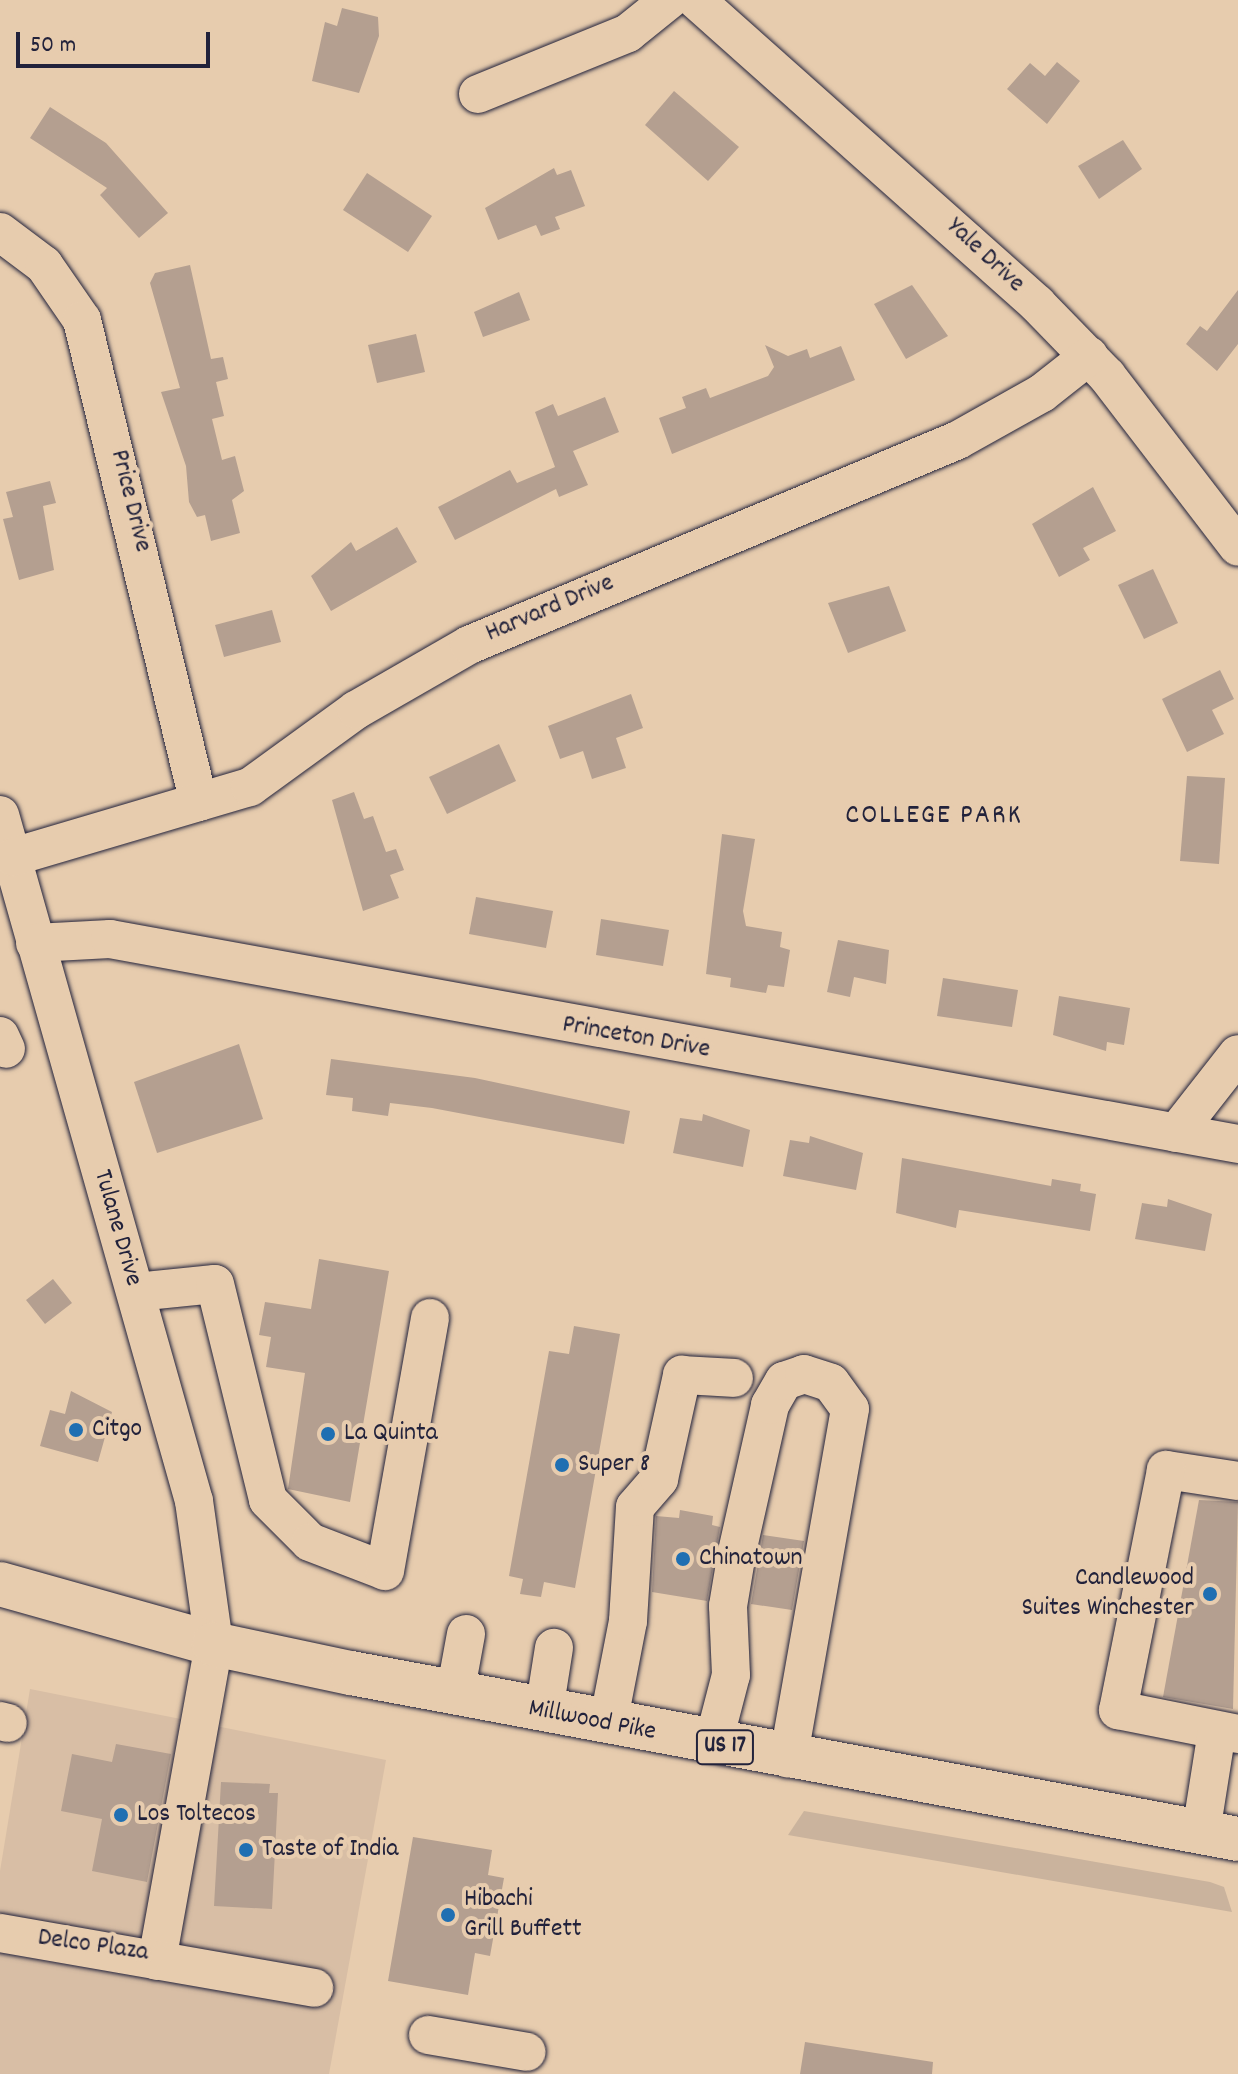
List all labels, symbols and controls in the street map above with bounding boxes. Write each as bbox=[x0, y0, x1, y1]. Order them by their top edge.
scale bar bbox=[20, 16, 214, 66]
text: 50 m bbox=[30, 29, 76, 63]
street label: Yale Drive bbox=[939, 212, 1031, 300]
street label: Price Drive bbox=[102, 447, 158, 555]
street label: Harvard Drive bbox=[481, 568, 619, 650]
district label: COLLEGE PARK bbox=[845, 800, 1023, 834]
street label: Princeton Drive bbox=[560, 1010, 712, 1066]
street label: Tulane Drive bbox=[86, 1166, 148, 1290]
place label: Citgo bbox=[92, 1414, 142, 1446]
place label: La Quinta bbox=[344, 1418, 438, 1450]
marker: Citgo bbox=[67, 1421, 85, 1439]
marker: La Quinta bbox=[319, 1425, 337, 1443]
place label: Super 8 bbox=[578, 1449, 650, 1481]
marker: Super 8 bbox=[553, 1456, 571, 1474]
place label: Chinatown bbox=[699, 1543, 803, 1575]
marker: Chinatown bbox=[674, 1550, 692, 1568]
place label: Candlewood Suites Winchester bbox=[1022, 1563, 1194, 1624]
marker: Candlewood Suites Winchester bbox=[1201, 1585, 1219, 1603]
street label: Millwood Pike bbox=[526, 1693, 658, 1749]
road number: US 17 bbox=[695, 1727, 755, 1767]
place label: Los Toltecos bbox=[137, 1799, 256, 1831]
marker: Los Toltecos bbox=[112, 1806, 130, 1824]
place label: Taste of India bbox=[262, 1834, 398, 1866]
marker: Taste of India bbox=[237, 1841, 255, 1859]
place label: Hibachi Grill Buffett bbox=[464, 1884, 582, 1946]
marker: Hibachi Grill Buffett bbox=[439, 1906, 457, 1924]
street label: Delco Plaza bbox=[36, 1923, 150, 1969]

